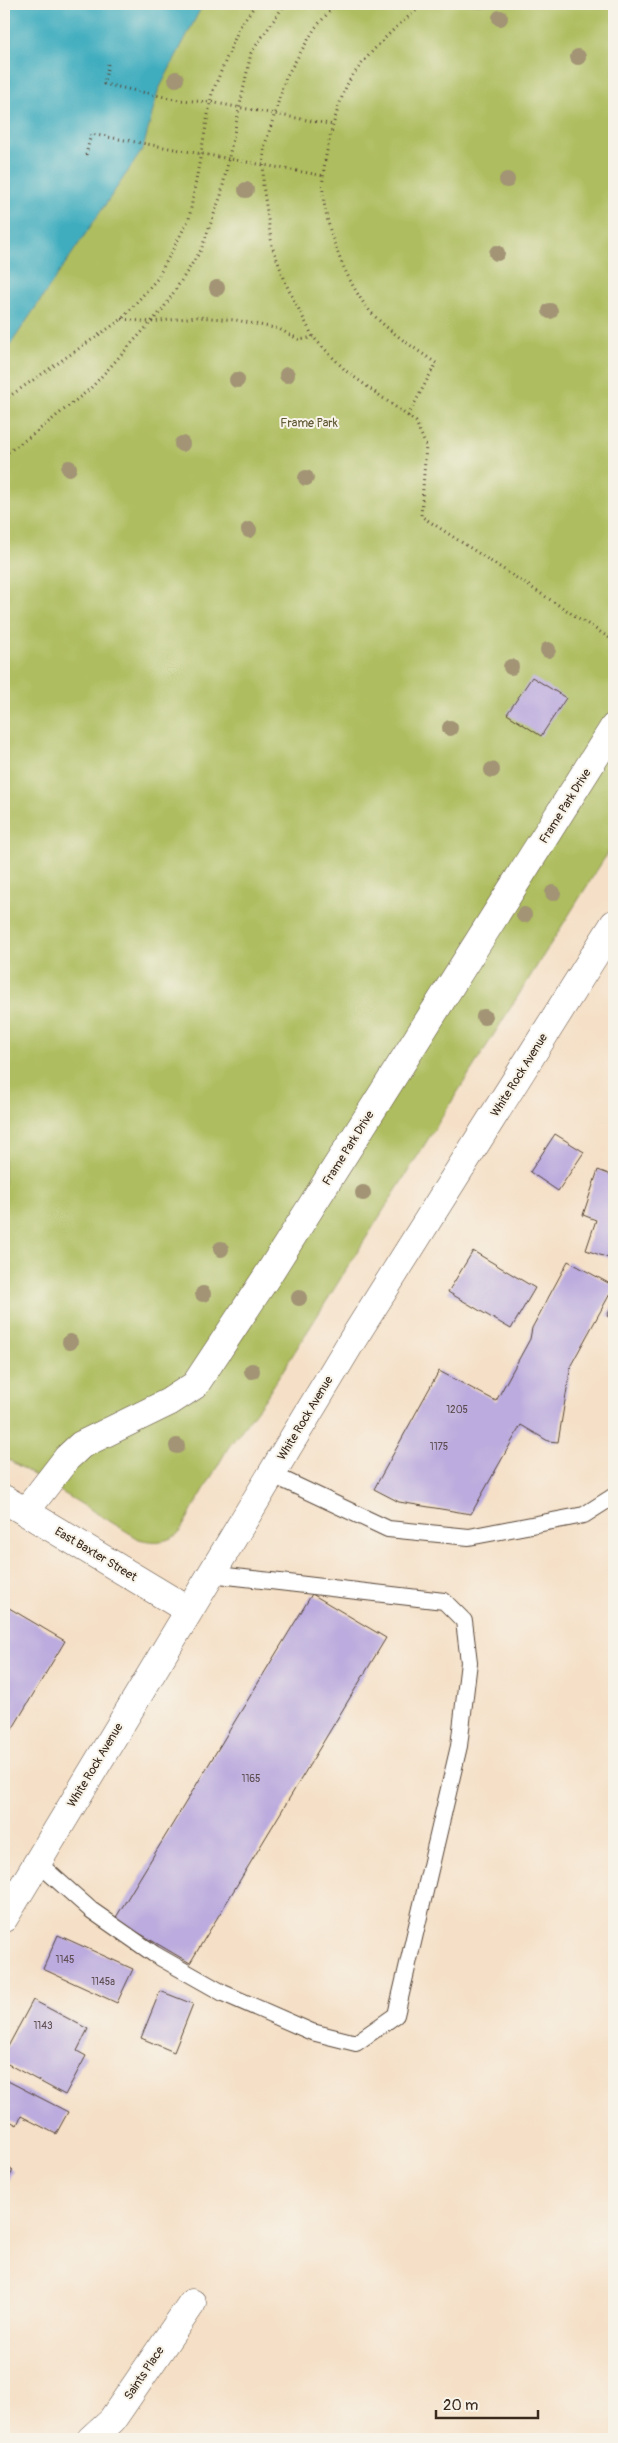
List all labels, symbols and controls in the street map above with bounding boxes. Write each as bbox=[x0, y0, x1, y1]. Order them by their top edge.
park label: Frame Park bbox=[280, 416, 338, 431]
street label: Frame Park Drive bbox=[536, 766, 594, 847]
street label: White Rock Avenue bbox=[488, 1031, 551, 1120]
street label: Frame Park Drive bbox=[319, 1108, 377, 1189]
street label: White Rock Avenue bbox=[274, 1373, 336, 1463]
house number: 1205 bbox=[446, 1404, 468, 1416]
house number: 1175 bbox=[430, 1441, 448, 1453]
street label: East Baxter Street bbox=[52, 1524, 140, 1585]
street label: White Rock Avenue bbox=[64, 1720, 126, 1810]
house number: 1165 bbox=[241, 1773, 261, 1785]
house number: 1145 bbox=[55, 1954, 75, 1966]
house number: 1145a bbox=[91, 1976, 115, 1988]
house number: 1143 bbox=[33, 2020, 53, 2032]
street label: Saints Place bbox=[121, 2344, 168, 2403]
scale bar bbox=[436, 2388, 538, 2420]
text: 20 m bbox=[443, 2396, 478, 2415]

